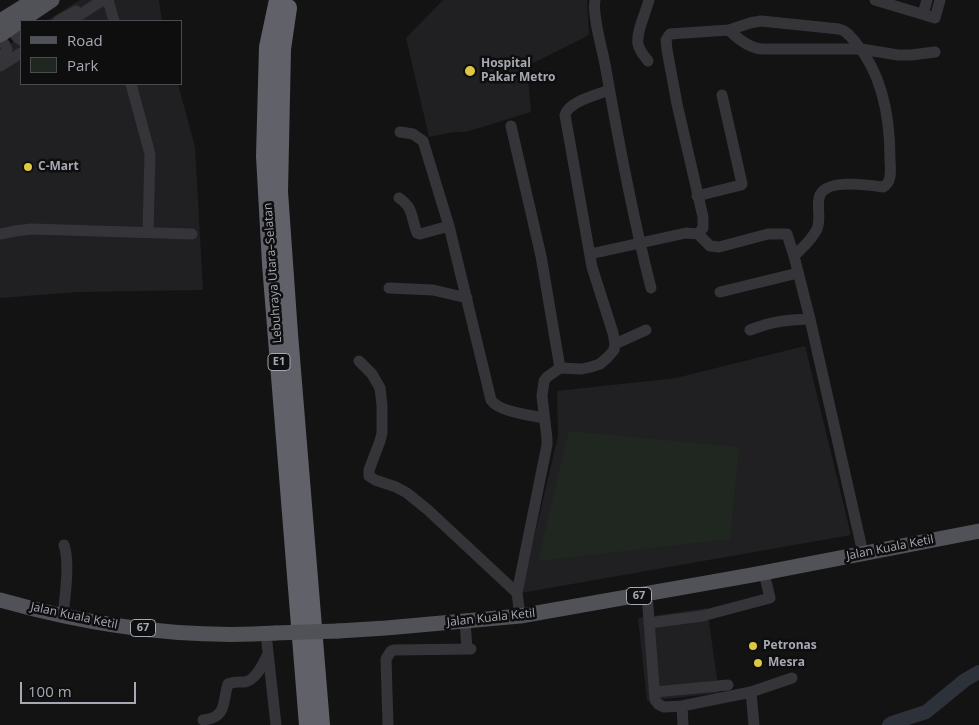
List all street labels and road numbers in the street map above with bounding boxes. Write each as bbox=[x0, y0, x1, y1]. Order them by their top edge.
street label: Lebuhraya Utara–Selatan bbox=[261, 202, 285, 344]
road number: E1 bbox=[268, 354, 290, 371]
street label: Jalan Kuala Ketil bbox=[845, 532, 935, 564]
road number: 67 bbox=[626, 588, 652, 604]
street label: Jalan Kuala Ketil bbox=[29, 600, 119, 632]
street label: Jalan Kuala Ketil bbox=[446, 606, 536, 630]
road number: 67 bbox=[130, 620, 156, 636]

